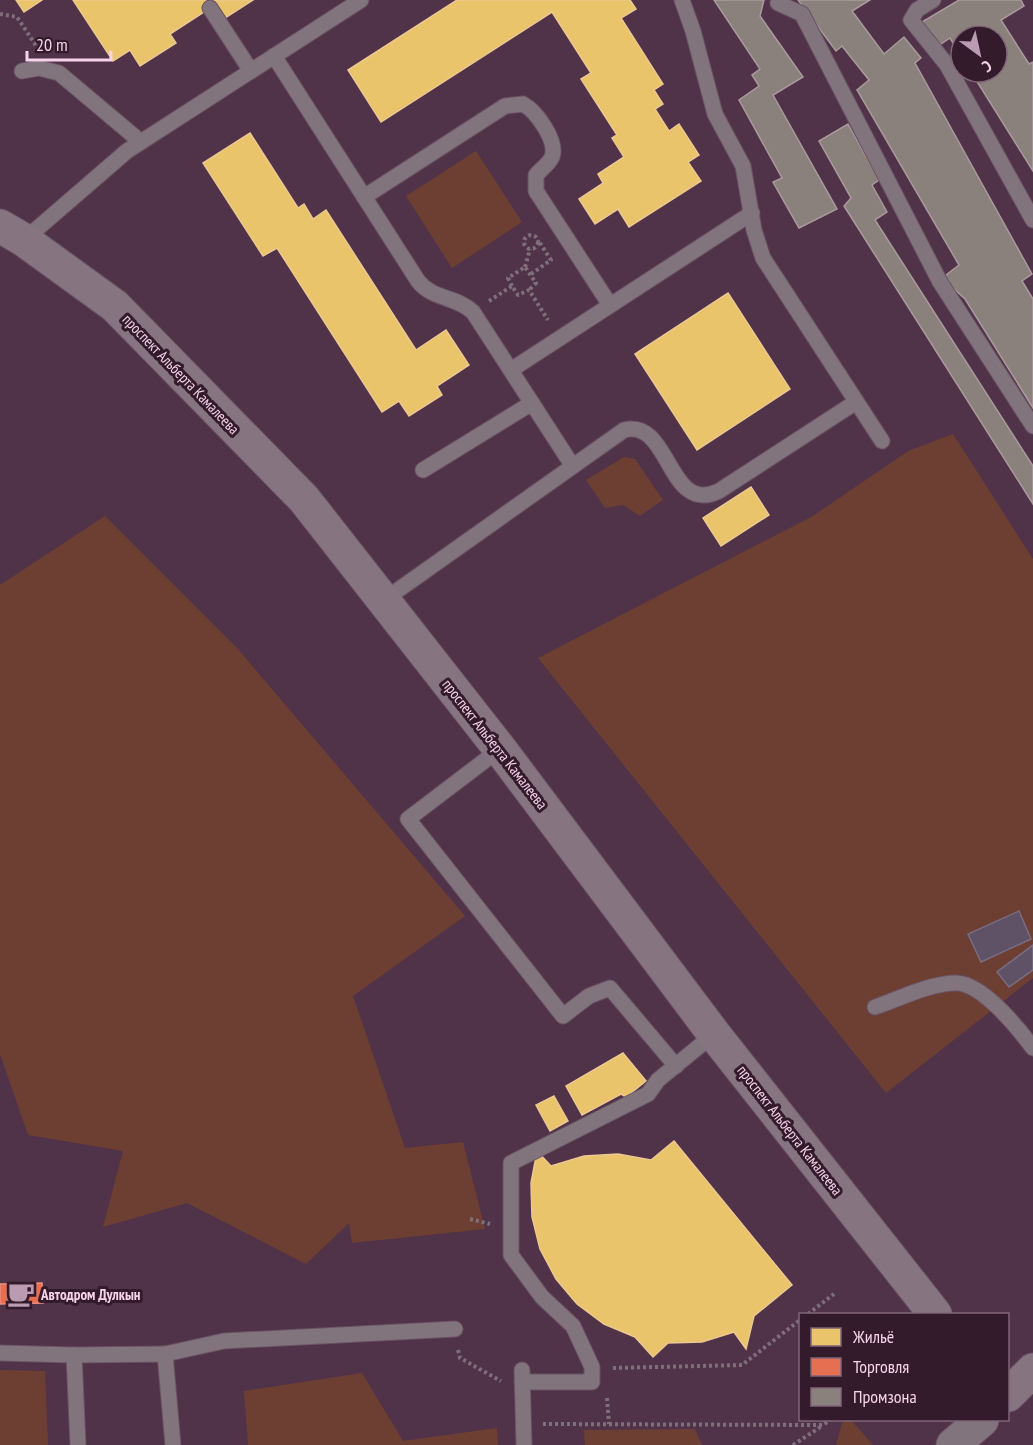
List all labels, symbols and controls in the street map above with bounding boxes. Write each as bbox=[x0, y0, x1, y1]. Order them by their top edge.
scale bar bbox=[27, 24, 111, 62]
north arrow bbox=[949, 24, 1009, 84]
text: 20 m bbox=[36, 33, 68, 56]
text: С bbox=[978, 56, 996, 77]
street label: проспект Альберта Камалеева bbox=[119, 310, 243, 438]
street label: проспект Альберта Камалеева bbox=[438, 675, 552, 813]
street label: проспект Альберта Камалеева bbox=[733, 1061, 847, 1199]
cafe icon: Автодром Дулкын bbox=[6, 1279, 36, 1309]
place label: Автодром Дулкын bbox=[40, 1285, 141, 1304]
legend bbox=[799, 1313, 1009, 1421]
text: Жильё bbox=[852, 1325, 894, 1348]
text: Торговля bbox=[853, 1355, 909, 1378]
text: Промзона bbox=[853, 1385, 917, 1408]

